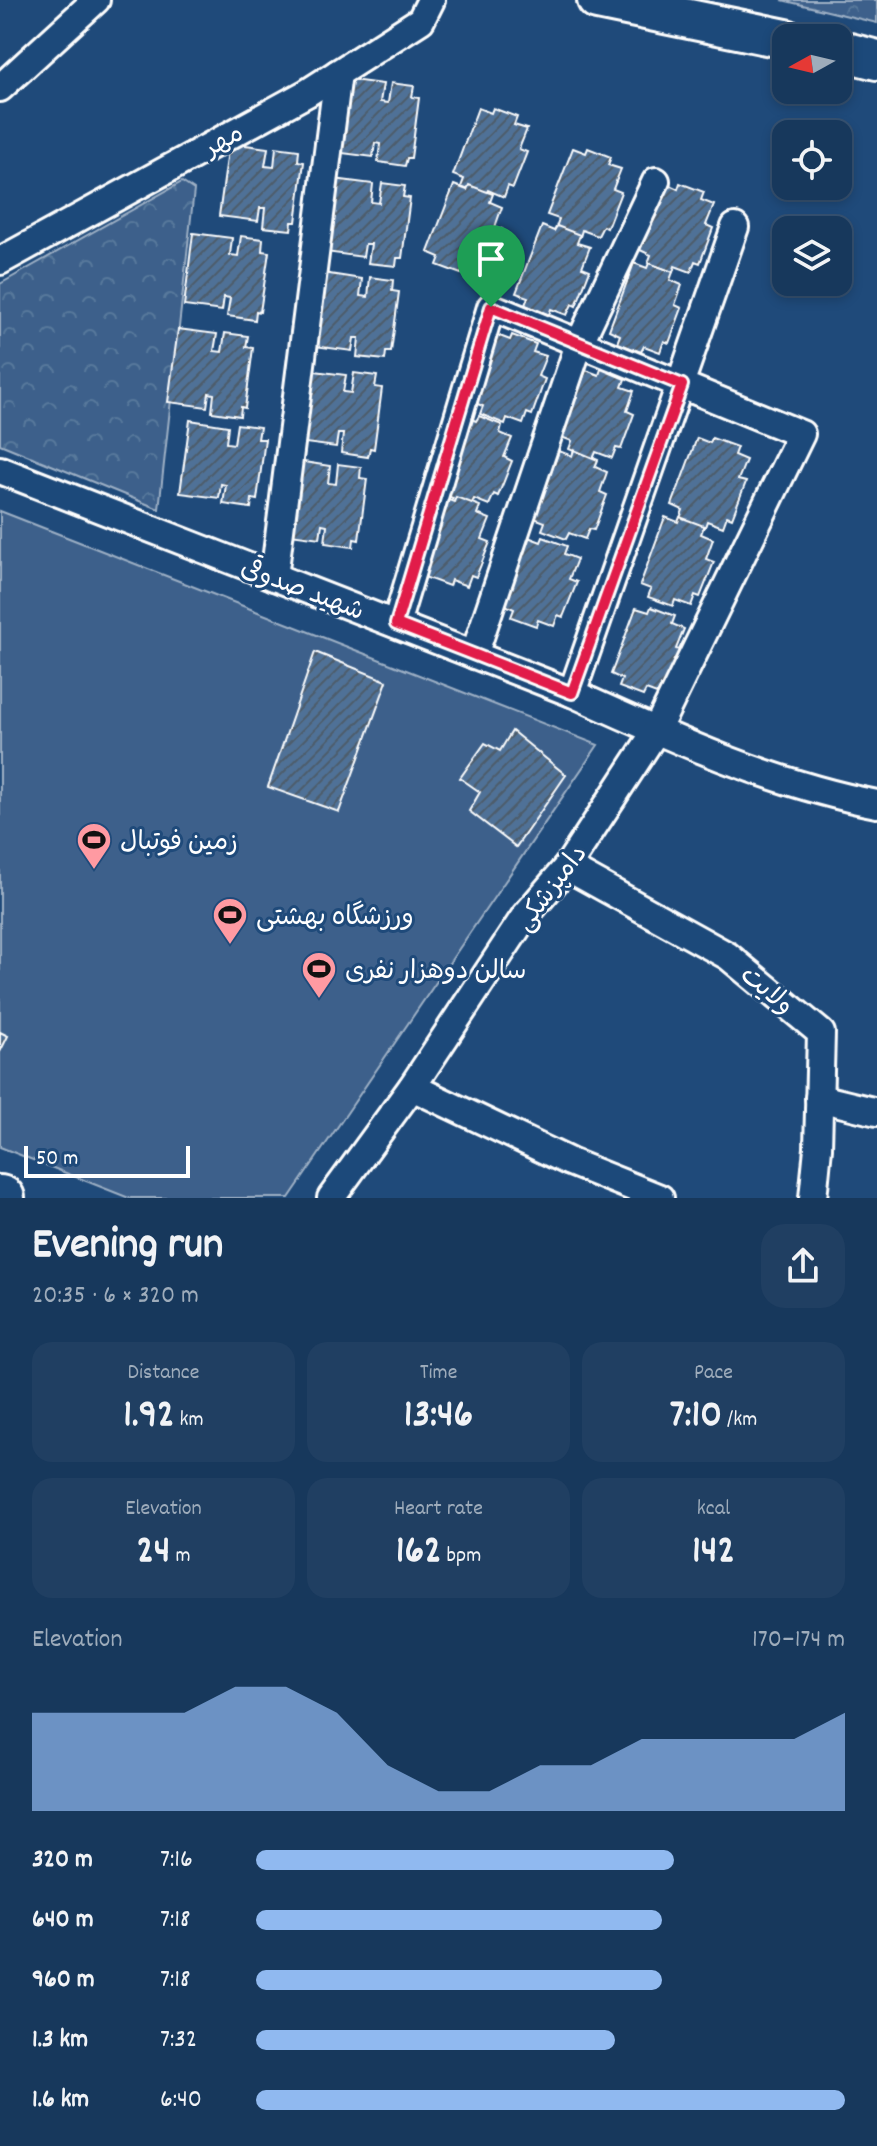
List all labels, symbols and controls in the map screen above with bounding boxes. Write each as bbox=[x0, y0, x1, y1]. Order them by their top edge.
north arrow bbox=[772, 24, 852, 104]
map controls bbox=[772, 24, 852, 296]
street label: مهر bbox=[197, 116, 251, 169]
button: locate bbox=[772, 120, 852, 200]
button: layers bbox=[772, 216, 852, 296]
pin bbox=[457, 225, 525, 307]
icon: arrive bbox=[469, 237, 513, 281]
street label: شهید صدوقی bbox=[234, 550, 369, 632]
sports icon: زمین فوتبال bbox=[75, 821, 113, 871]
place label: زمین فوتبال bbox=[120, 825, 238, 862]
street label: دامپزشکی bbox=[508, 838, 598, 940]
sports icon: ورزشگاه بهشتی bbox=[211, 896, 249, 946]
place label: ورزشگاه بهشتی bbox=[256, 900, 414, 937]
sports icon: سالن دوهزار نفری bbox=[300, 950, 338, 1000]
place label: سالن دوهزار نفری bbox=[345, 954, 526, 991]
street label: ولایت bbox=[731, 958, 801, 1025]
scale bar bbox=[24, 1142, 190, 1178]
text: 50 m bbox=[36, 1144, 78, 1175]
text: Evening run bbox=[32, 1216, 223, 1279]
button: share bbox=[761, 1224, 845, 1308]
text: 20:35 · 6 × 320 m bbox=[32, 1278, 199, 1315]
text: Distance bbox=[128, 1358, 199, 1389]
text: Time bbox=[420, 1358, 457, 1389]
text: Pace bbox=[694, 1358, 733, 1389]
text: 1.92 bbox=[123, 1389, 175, 1446]
text: 13:46 bbox=[404, 1389, 473, 1446]
text: 7:10 bbox=[670, 1389, 722, 1446]
text: km bbox=[175, 1405, 204, 1436]
text: /km bbox=[722, 1405, 757, 1436]
text: Elevation bbox=[125, 1494, 202, 1525]
text: Heart rate bbox=[394, 1494, 483, 1525]
text: kcal bbox=[697, 1494, 730, 1525]
text: 24 bbox=[136, 1525, 170, 1582]
text: 162 bbox=[396, 1525, 442, 1582]
text: 142 bbox=[692, 1525, 735, 1582]
text: m bbox=[170, 1541, 191, 1572]
text: bpm bbox=[442, 1541, 481, 1572]
text: Elevation bbox=[32, 1622, 122, 1659]
text: 170–174 m bbox=[752, 1622, 845, 1659]
text: 320 m bbox=[32, 1842, 93, 1879]
text: 7:16 bbox=[160, 1842, 193, 1879]
text: 640 m bbox=[32, 1902, 94, 1939]
text: 7:18 bbox=[160, 1902, 190, 1939]
text: 960 m bbox=[32, 1962, 95, 1999]
text: 7:18 bbox=[160, 1962, 190, 1999]
text: 1.3 km bbox=[32, 2022, 88, 2059]
text: 7:32 bbox=[160, 2022, 197, 2059]
text: 1.6 km bbox=[32, 2082, 89, 2119]
text: 6:40 bbox=[160, 2082, 202, 2119]

